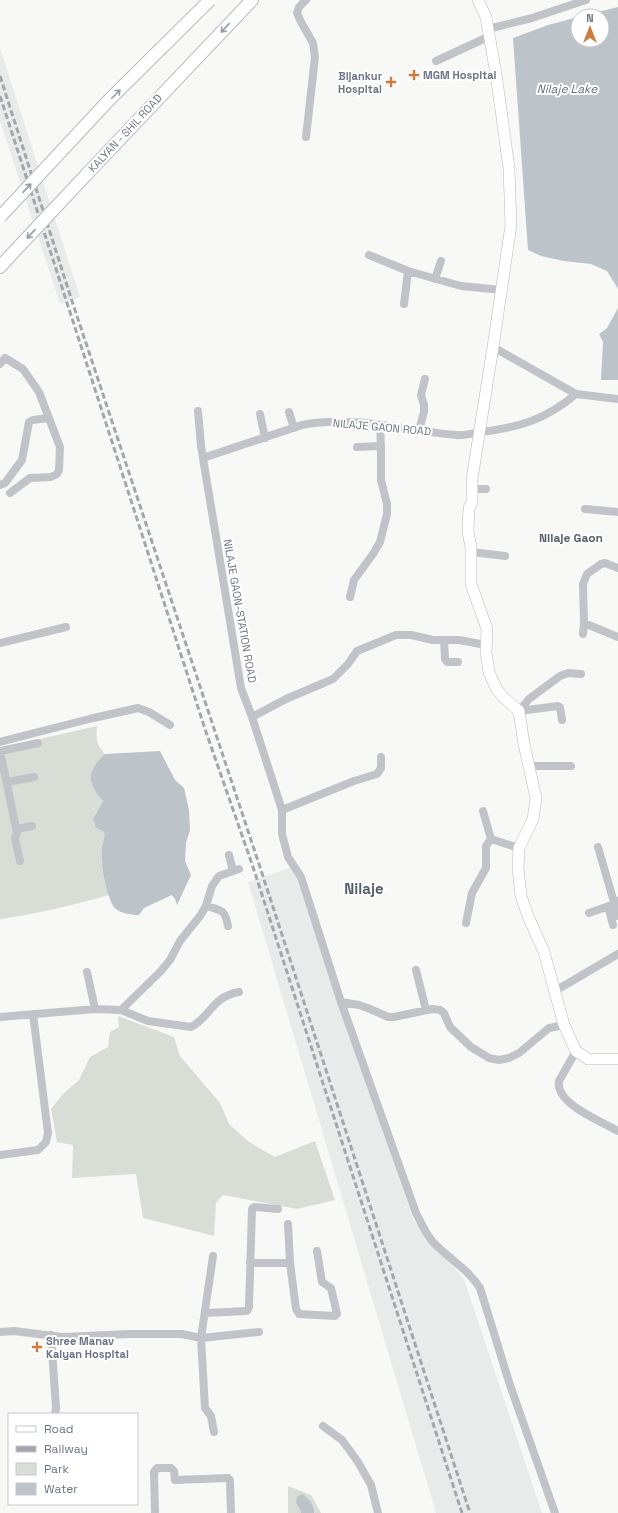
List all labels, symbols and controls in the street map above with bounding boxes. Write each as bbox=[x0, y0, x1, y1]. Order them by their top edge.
north arrow bbox=[570, 8, 610, 48]
text: N bbox=[586, 11, 594, 25]
one-way arrow bbox=[220, 23, 230, 33]
place label: MGM Hospital bbox=[423, 68, 497, 82]
place label: Bijankur Hospital bbox=[338, 69, 383, 96]
marker: MGM Hospital bbox=[408, 69, 420, 81]
marker: Bijankur Hospital bbox=[385, 76, 397, 88]
water label: Nilaje Lake bbox=[537, 81, 598, 97]
one-way arrow bbox=[111, 89, 121, 99]
street label: KALYAN - SHIL ROAD bbox=[85, 91, 165, 175]
one-way arrow bbox=[22, 183, 31, 193]
one-way arrow bbox=[26, 229, 35, 240]
street label: NILAJE GAON ROAD bbox=[332, 416, 432, 438]
district label: Nilaje Gaon bbox=[539, 530, 603, 546]
street label: NILAJE GAON-STATION ROAD bbox=[220, 538, 260, 684]
district label: Nilaje bbox=[344, 879, 384, 898]
place label: Shree Manav Kalyan Hospital bbox=[46, 1334, 129, 1361]
marker: Shree Manav Kalyan Hospital bbox=[31, 1341, 43, 1353]
legend bbox=[8, 1413, 138, 1505]
text: Road bbox=[44, 1421, 73, 1437]
text: Railway bbox=[44, 1441, 88, 1457]
text: Park bbox=[44, 1461, 69, 1477]
text: Water bbox=[44, 1481, 78, 1497]

